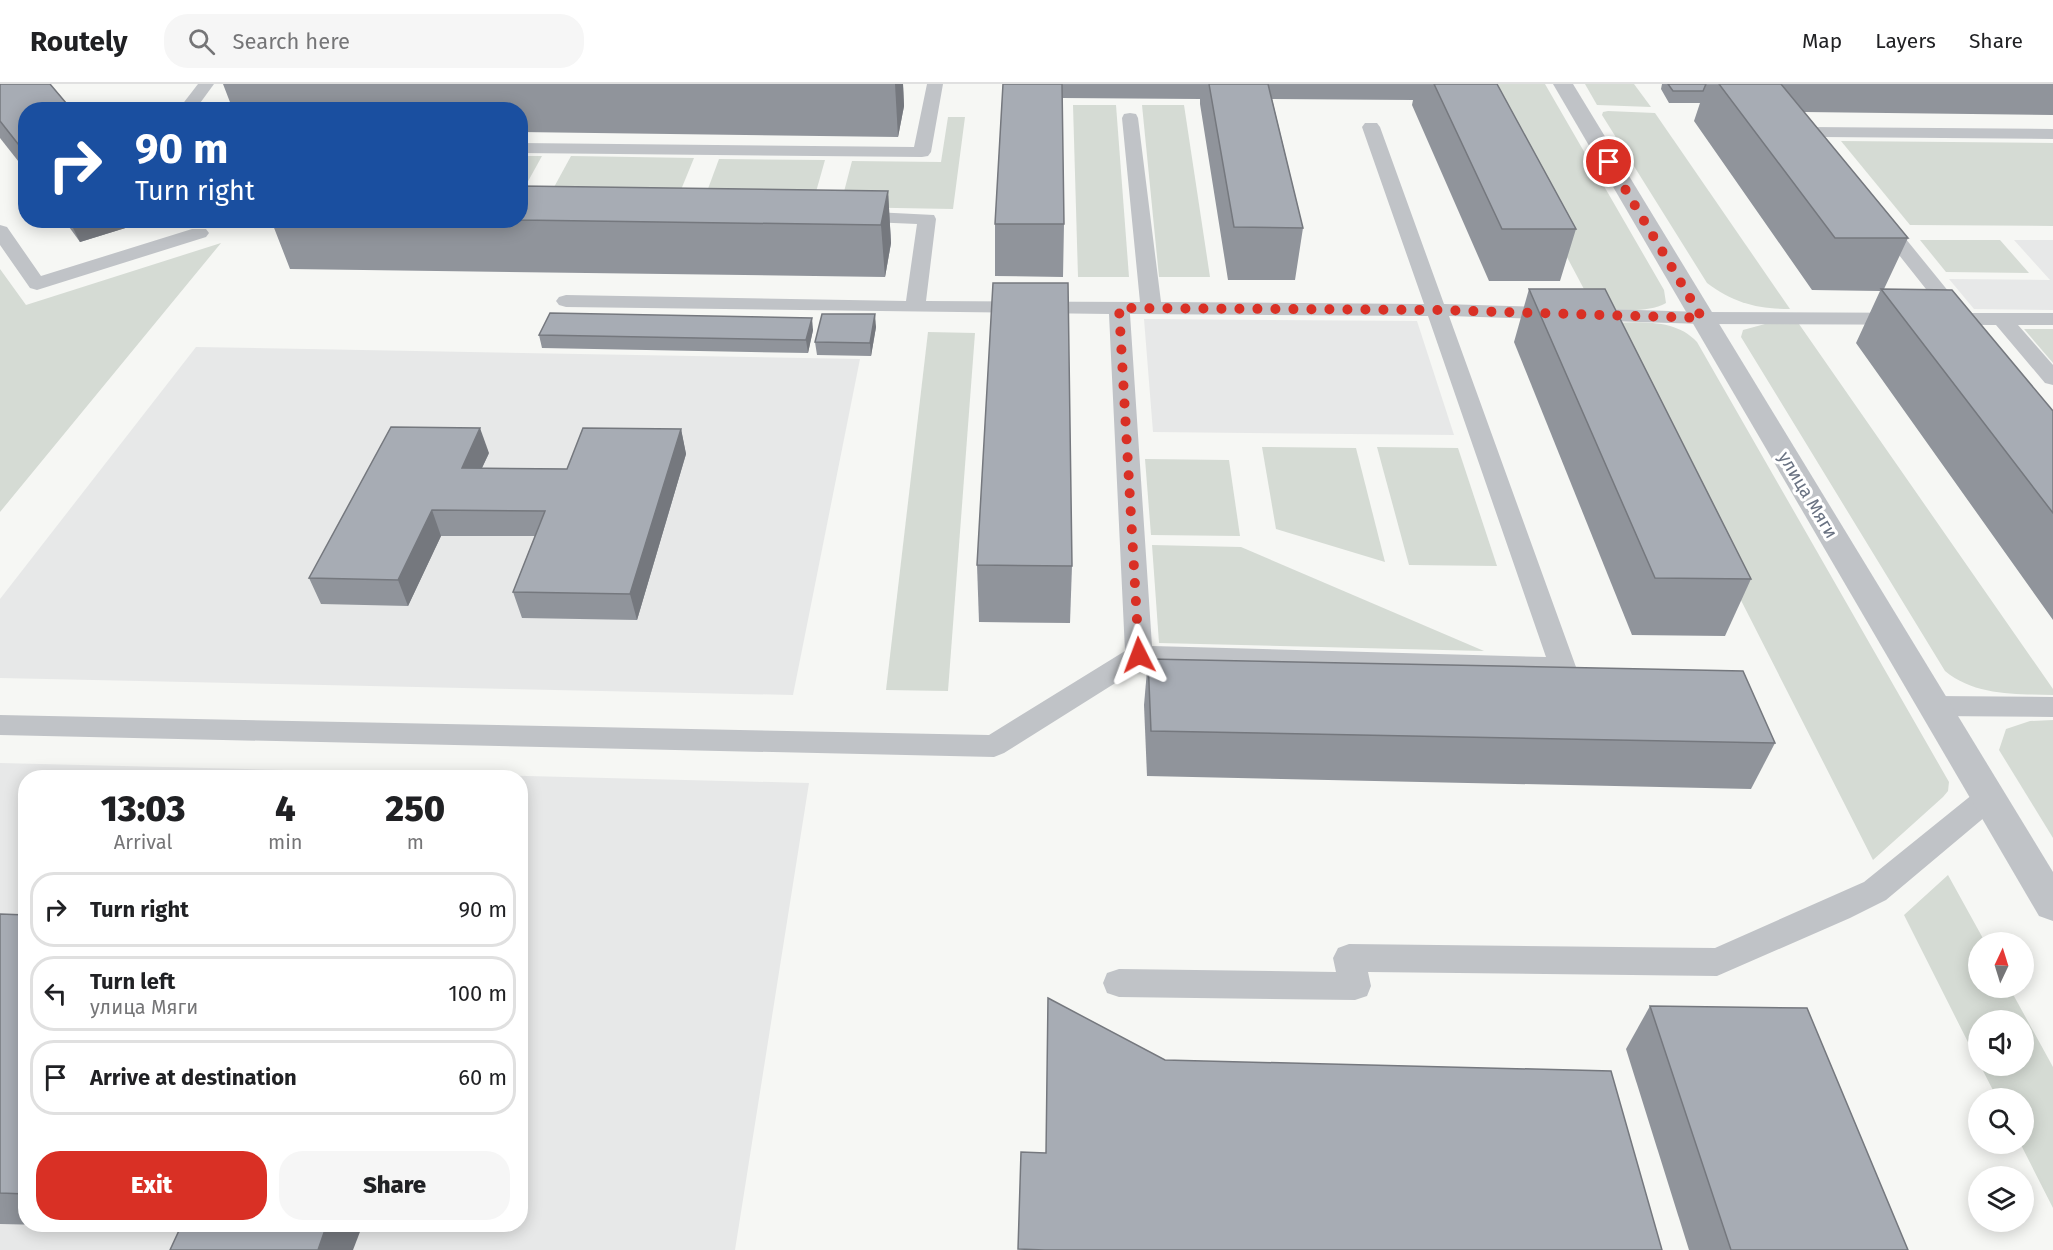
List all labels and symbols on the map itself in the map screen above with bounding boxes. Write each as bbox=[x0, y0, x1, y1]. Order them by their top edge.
pin bbox=[1583, 136, 1634, 187]
street label: улица Мяги bbox=[1773, 448, 1843, 542]
position arrow bbox=[1107, 623, 1171, 687]
north arrow bbox=[1968, 932, 2034, 998]

